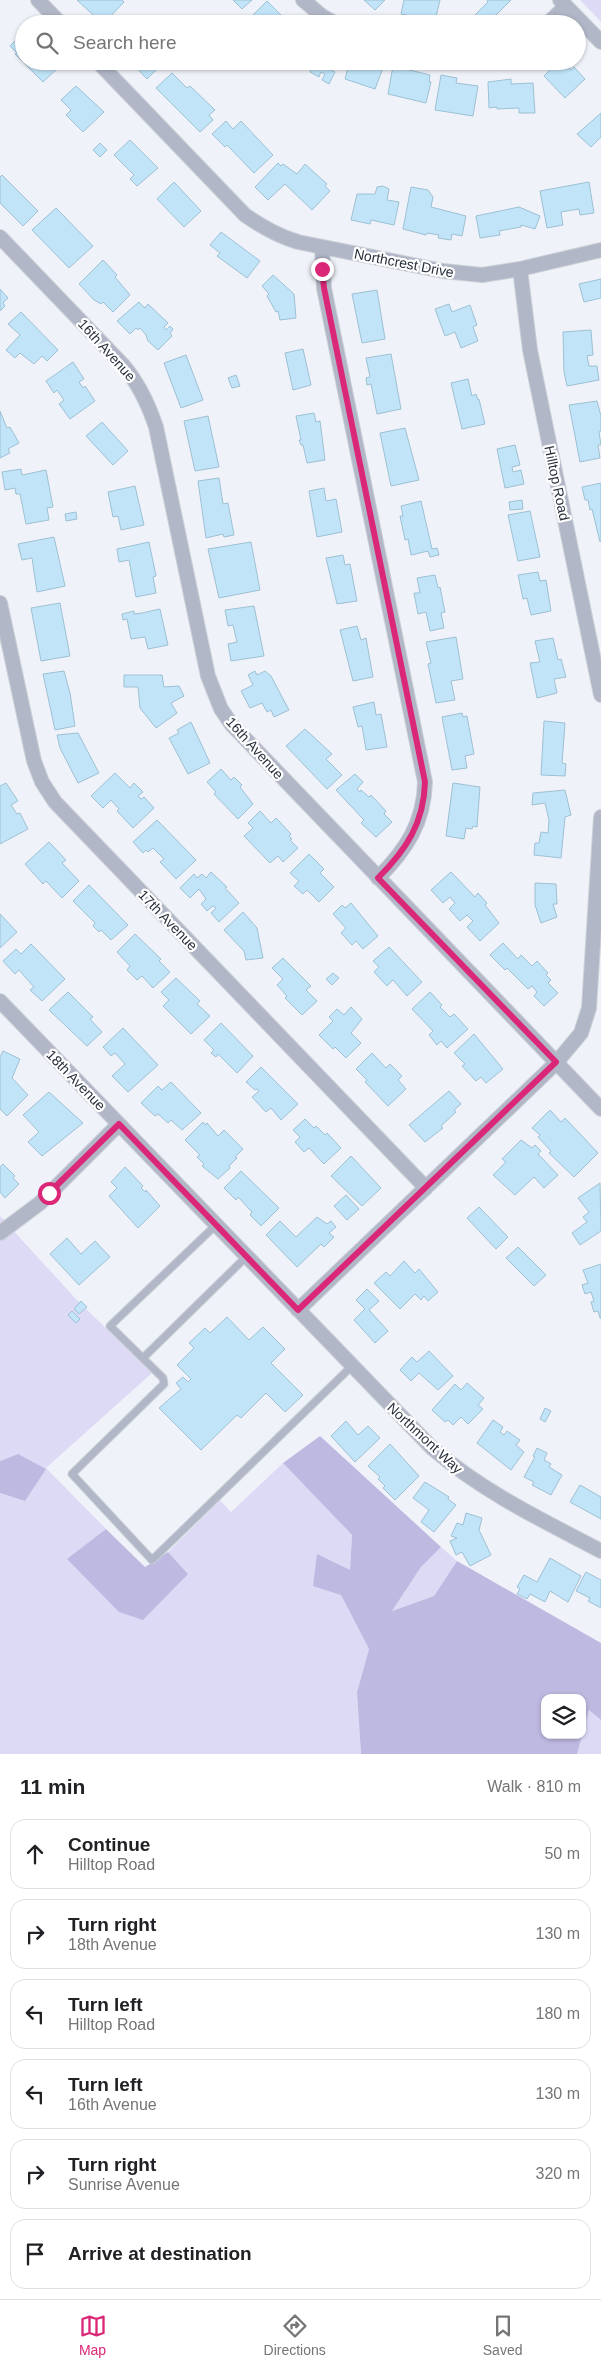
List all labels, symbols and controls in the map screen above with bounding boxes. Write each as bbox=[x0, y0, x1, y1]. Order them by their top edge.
search box bbox=[15, 15, 586, 70]
icon: search bbox=[33, 29, 61, 57]
text: Search here bbox=[73, 32, 177, 53]
street label: Northcrest Drive bbox=[353, 245, 455, 281]
route end bbox=[311, 258, 334, 281]
street label: 16th Avenue bbox=[75, 316, 139, 384]
street label: Hilltop Road bbox=[541, 444, 573, 522]
street label: 16th Avenue bbox=[223, 714, 287, 782]
street label: 17th Avenue bbox=[135, 887, 201, 954]
street label: 18th Avenue bbox=[43, 1047, 109, 1114]
route start bbox=[38, 1182, 61, 1205]
street label: Northmont Way bbox=[384, 1399, 466, 1477]
map controls bbox=[541, 1694, 586, 1739]
button: layers bbox=[541, 1694, 586, 1739]
text: 11 min bbox=[20, 1775, 85, 1798]
text: Walk · 810 m bbox=[487, 1778, 581, 1795]
text: Continue bbox=[68, 1834, 150, 1855]
icon: ahead bbox=[21, 1840, 49, 1868]
text: 50 m bbox=[544, 1845, 580, 1862]
text: Hilltop Road bbox=[68, 1856, 155, 1873]
text: Turn right bbox=[68, 1914, 156, 1935]
icon: right bbox=[21, 1920, 49, 1948]
text: 130 m bbox=[536, 1925, 580, 1942]
text: 18th Avenue bbox=[68, 1936, 157, 1953]
text: Turn left bbox=[68, 1994, 143, 2015]
icon: left bbox=[21, 2000, 49, 2028]
text: 180 m bbox=[536, 2005, 580, 2022]
text: Hilltop Road bbox=[68, 2016, 155, 2033]
text: Turn left bbox=[68, 2074, 143, 2095]
icon: left bbox=[21, 2080, 49, 2108]
text: 130 m bbox=[536, 2085, 580, 2102]
text: 16th Avenue bbox=[68, 2096, 157, 2113]
text: Turn right bbox=[68, 2154, 156, 2175]
icon: right bbox=[21, 2160, 49, 2188]
text: 320 m bbox=[536, 2165, 580, 2182]
text: Sunrise Avenue bbox=[68, 2176, 180, 2193]
icon: arrive bbox=[21, 2240, 49, 2268]
text: Arrive at destination bbox=[68, 2243, 252, 2264]
tab: Map bbox=[79, 2312, 107, 2358]
tab: Directions bbox=[264, 2312, 326, 2358]
tab: Saved bbox=[483, 2312, 522, 2358]

